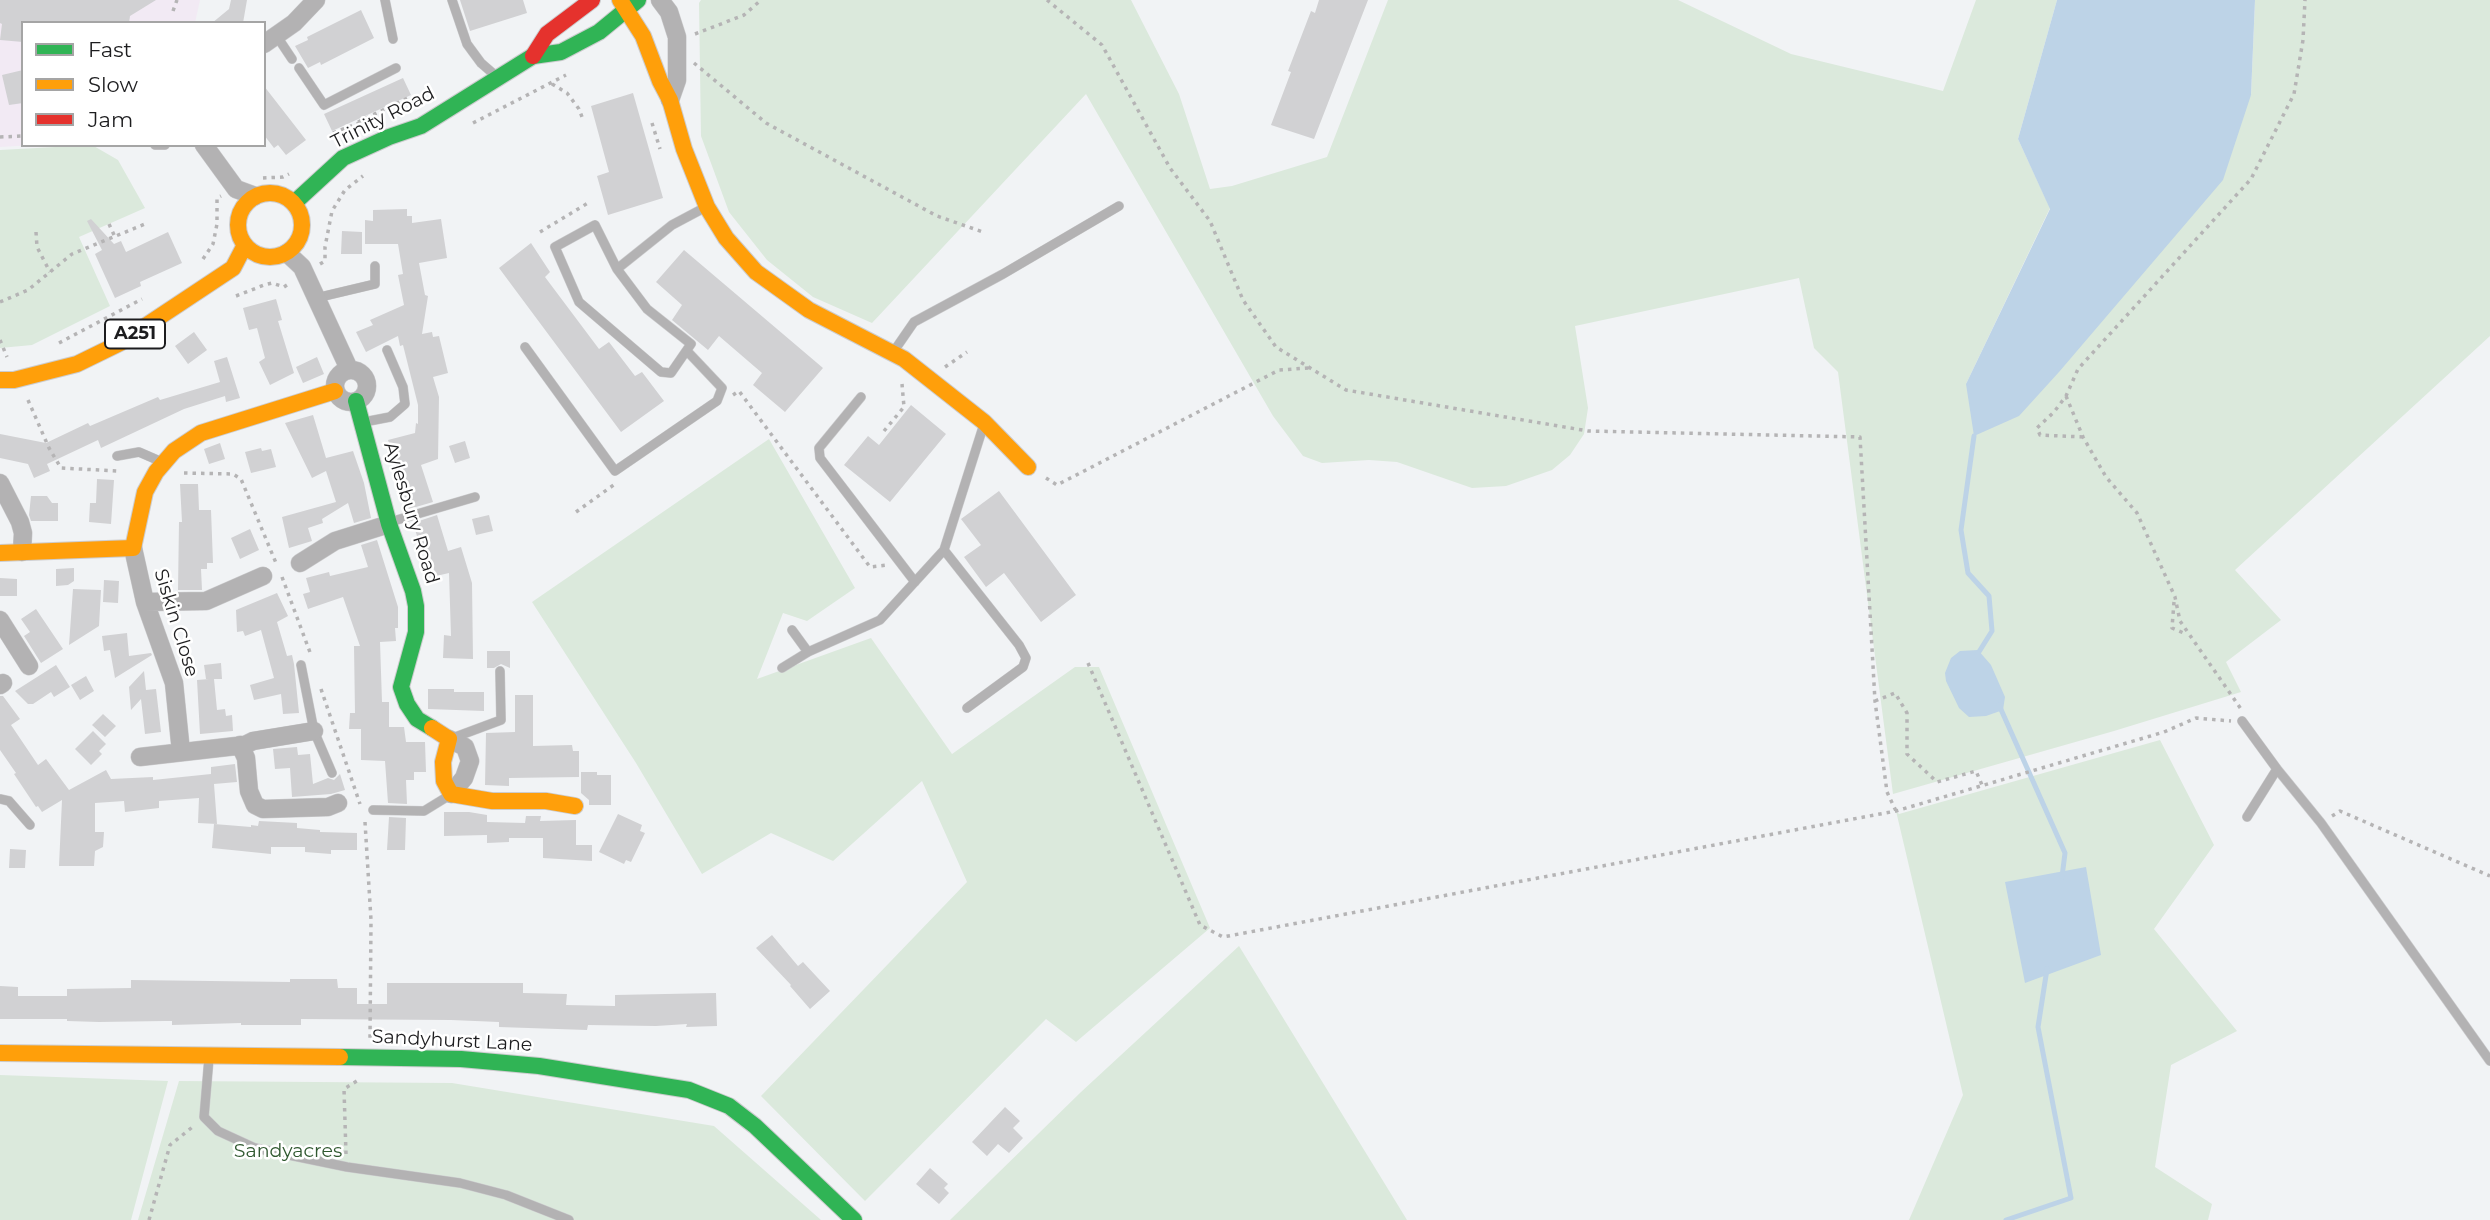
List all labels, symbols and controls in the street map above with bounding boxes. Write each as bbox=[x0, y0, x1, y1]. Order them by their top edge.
legend bbox=[21, 21, 266, 147]
text: Fast bbox=[88, 37, 132, 62]
text: Slow bbox=[88, 72, 138, 97]
street label: Trinity Road bbox=[327, 82, 439, 154]
text: Jam bbox=[88, 107, 133, 132]
road number: A251 bbox=[105, 320, 165, 348]
street label: Aylesbury Road bbox=[379, 439, 443, 587]
street label: Siskin Close bbox=[149, 566, 203, 680]
street label: Sandyhurst Lane bbox=[371, 1025, 533, 1057]
park label: Sandyacres bbox=[234, 1140, 342, 1162]

